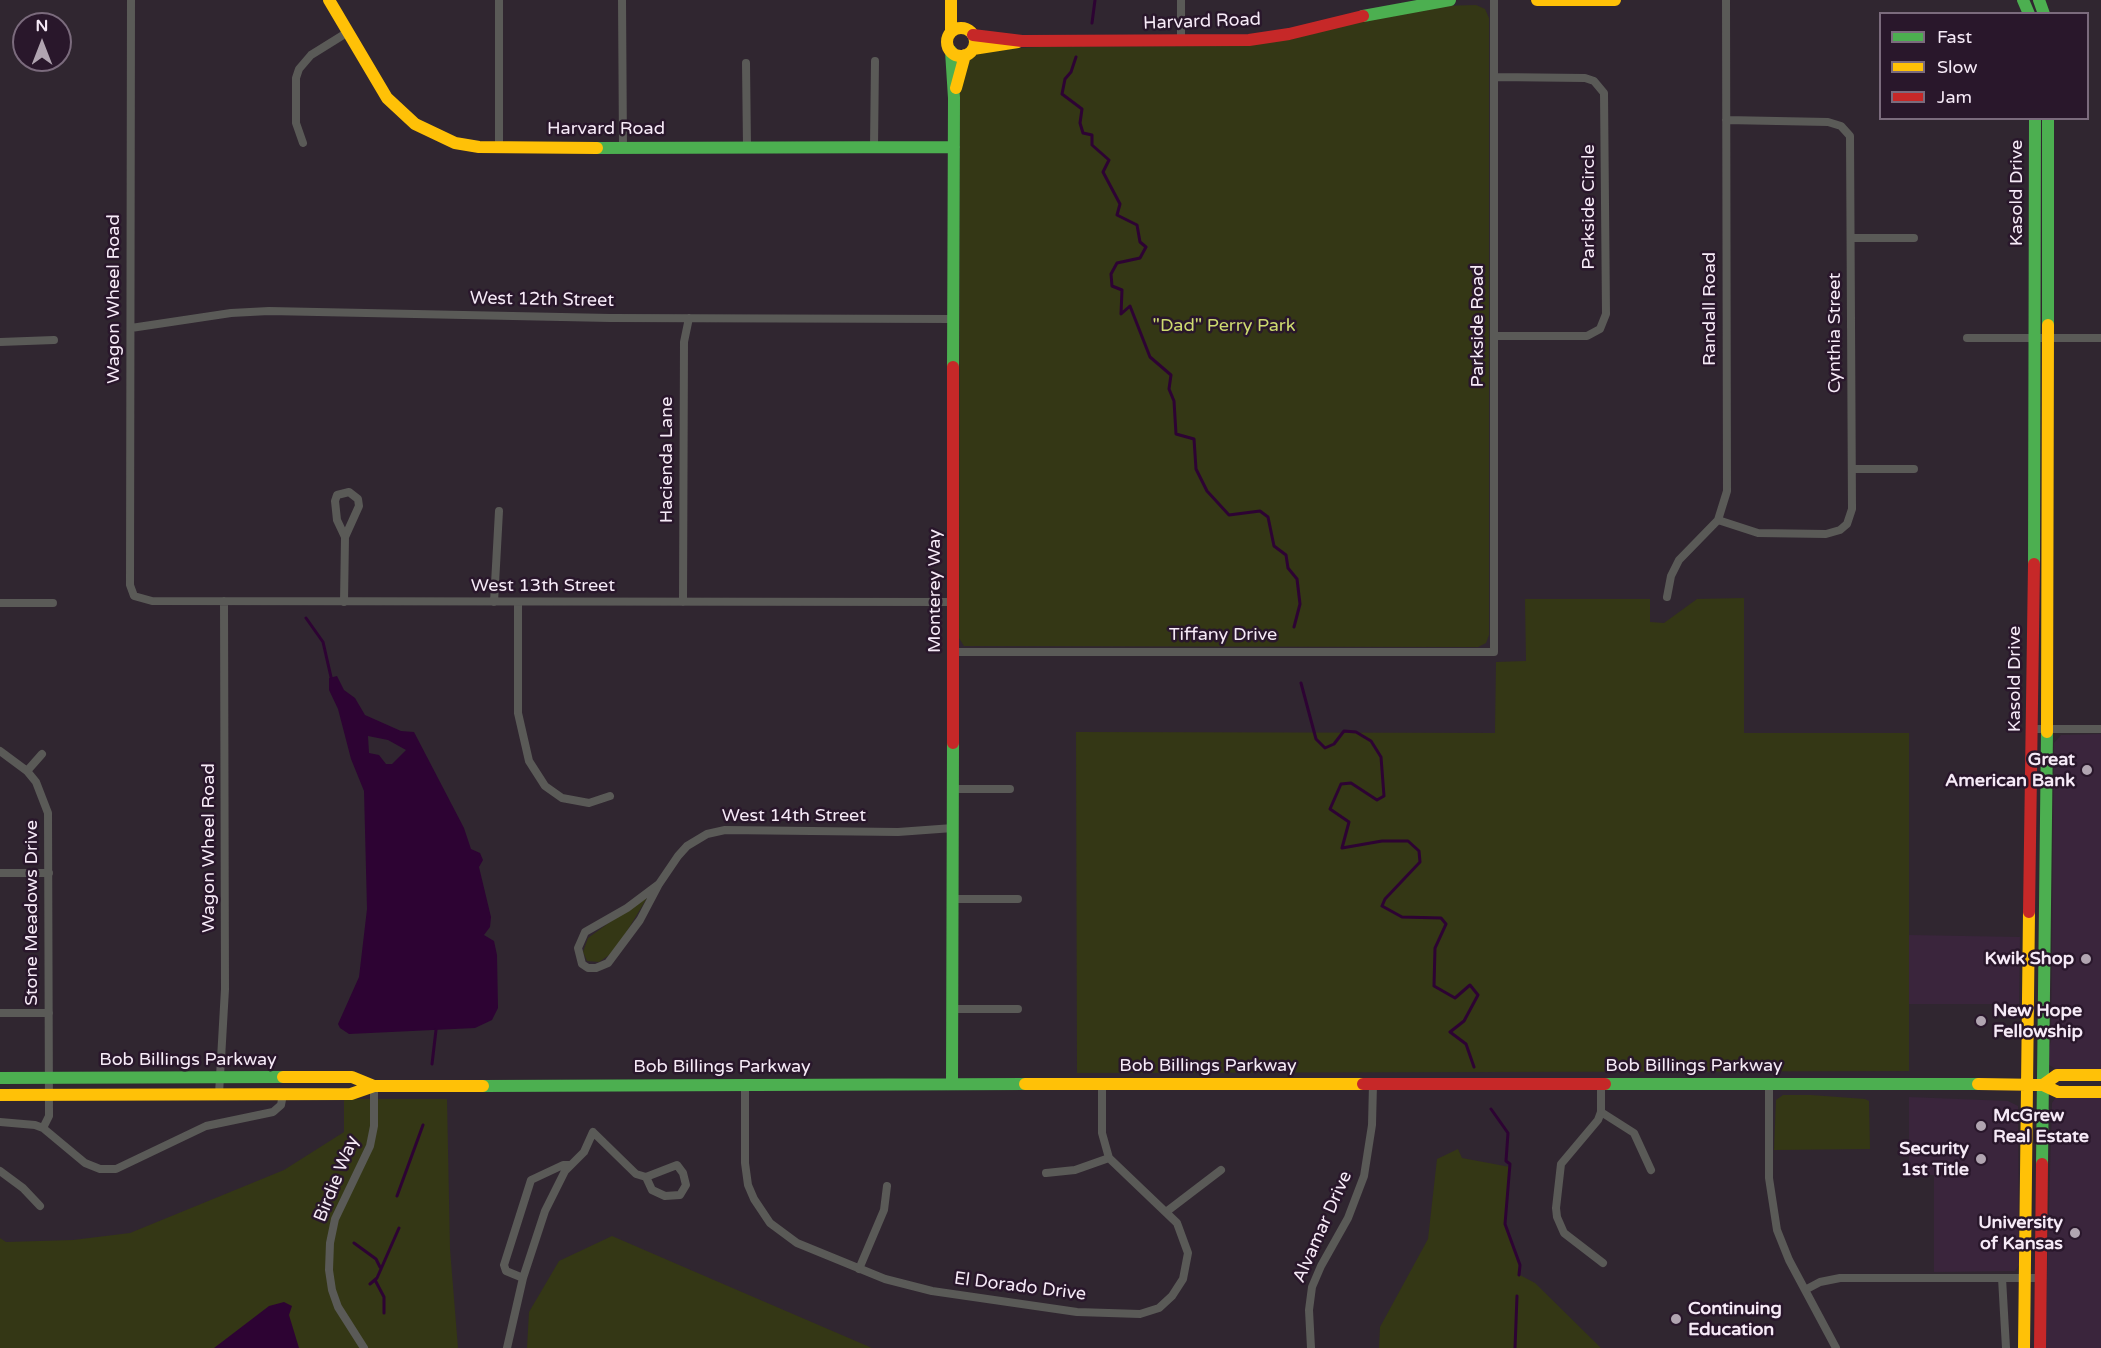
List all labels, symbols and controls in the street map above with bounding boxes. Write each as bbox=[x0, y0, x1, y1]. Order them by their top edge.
street label: Harvard Road bbox=[1143, 9, 1261, 35]
north arrow bbox=[12, 12, 72, 72]
legend bbox=[1879, 12, 2089, 120]
text: N bbox=[36, 16, 48, 36]
text: Fast bbox=[1937, 26, 1972, 48]
text: Slow bbox=[1937, 56, 1978, 78]
text: Jam bbox=[1937, 86, 1972, 108]
street label: Harvard Road bbox=[547, 118, 665, 140]
street label: Kasold Drive bbox=[2006, 140, 2028, 246]
street label: Parkside Circle bbox=[1578, 144, 1600, 270]
street label: Wagon Wheel Road bbox=[103, 214, 125, 384]
street label: Randall Road bbox=[1699, 252, 1721, 366]
street label: Parkside Road bbox=[1467, 265, 1489, 387]
street label: Cynthia Street bbox=[1824, 273, 1846, 393]
street label: West 12th Street bbox=[470, 288, 614, 312]
park label: "Dad" Perry Park bbox=[1153, 315, 1295, 337]
street label: Hacienda Lane bbox=[656, 397, 678, 523]
street label: Monterey Way bbox=[924, 529, 946, 653]
street label: West 13th Street bbox=[471, 575, 615, 597]
street label: Tiffany Drive bbox=[1169, 624, 1277, 646]
street label: Kasold Drive bbox=[2004, 626, 2026, 732]
place label: Great American Bank bbox=[1945, 749, 2075, 792]
street label: Wagon Wheel Road bbox=[198, 763, 220, 933]
marker: Great American Bank bbox=[2080, 763, 2094, 777]
street label: West 14th Street bbox=[722, 805, 866, 827]
street label: Stone Meadows Drive bbox=[21, 820, 43, 1006]
place label: Kwik Shop bbox=[1985, 948, 2074, 970]
marker: Kwik Shop bbox=[2079, 952, 2093, 966]
place label: New Hope Fellowship bbox=[1993, 1000, 2083, 1042]
marker: New Hope Fellowship bbox=[1974, 1014, 1988, 1028]
street label: Bob Billings Parkway bbox=[99, 1049, 277, 1071]
street label: Bob Billings Parkway bbox=[1119, 1055, 1297, 1077]
street label: Bob Billings Parkway bbox=[1605, 1055, 1783, 1077]
street label: Bob Billings Parkway bbox=[633, 1056, 811, 1078]
place label: McGrew Real Estate bbox=[1993, 1105, 2089, 1148]
marker: McGrew Real Estate bbox=[1974, 1119, 1988, 1133]
street label: Birdie Way bbox=[310, 1133, 364, 1225]
place label: Security 1st Title bbox=[1899, 1138, 1969, 1180]
marker: Security 1st Title bbox=[1974, 1152, 1988, 1166]
street label: Alvamar Drive bbox=[1289, 1168, 1357, 1286]
place label: University of Kansas bbox=[1978, 1212, 2063, 1254]
marker: University of Kansas bbox=[2068, 1226, 2082, 1240]
street label: El Dorado Drive bbox=[953, 1268, 1087, 1306]
place label: Continuing Education bbox=[1688, 1298, 1782, 1340]
marker: Continuing Education bbox=[1669, 1312, 1683, 1326]

